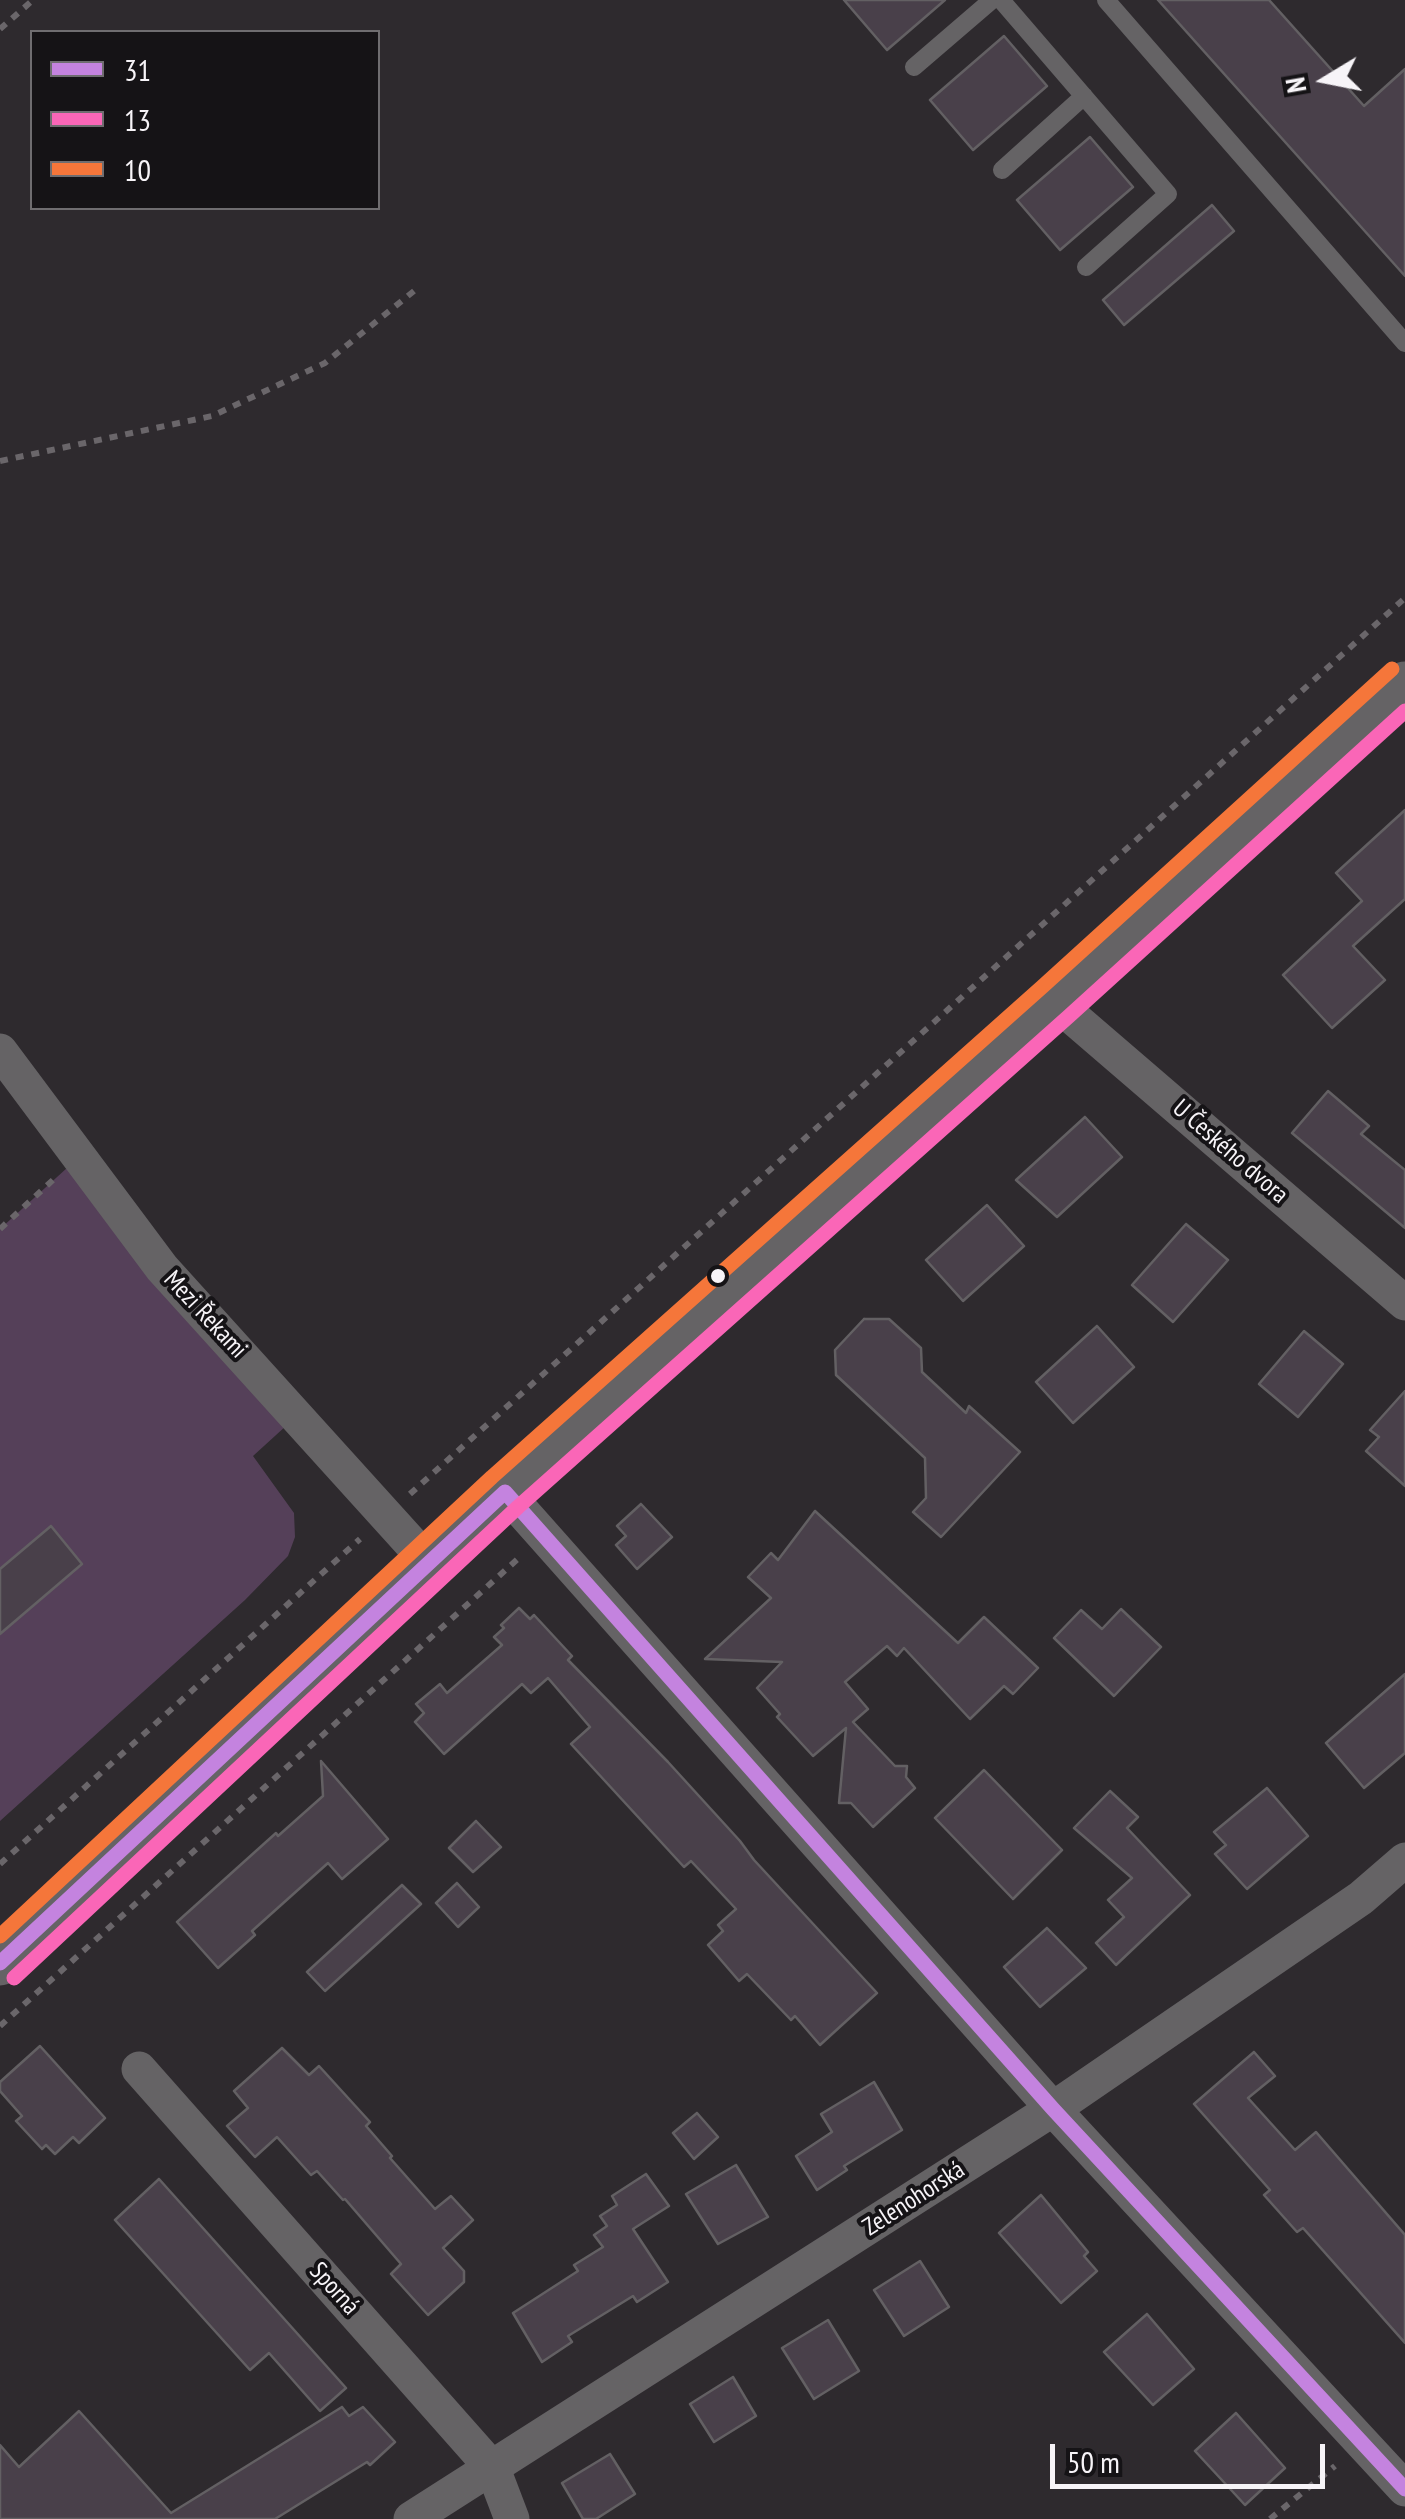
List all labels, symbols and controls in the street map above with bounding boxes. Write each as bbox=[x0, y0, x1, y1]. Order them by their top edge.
legend bbox=[30, 30, 380, 210]
north arrow bbox=[1275, 30, 1375, 130]
text: 31 bbox=[124, 50, 151, 89]
text: N bbox=[1275, 75, 1314, 96]
text: 13 bbox=[124, 100, 151, 139]
text: 10 bbox=[124, 150, 151, 189]
street label: U Českého dvora bbox=[1166, 1094, 1294, 1210]
street label: Mezi Řekami bbox=[157, 1265, 253, 1365]
unlabelled marker bbox=[708, 1266, 728, 1286]
street label: Zelenohorská bbox=[858, 2155, 970, 2243]
street label: Sporná bbox=[303, 2257, 365, 2321]
scale bar bbox=[1055, 2424, 1330, 2486]
text: 50 m bbox=[1067, 2442, 1120, 2481]

